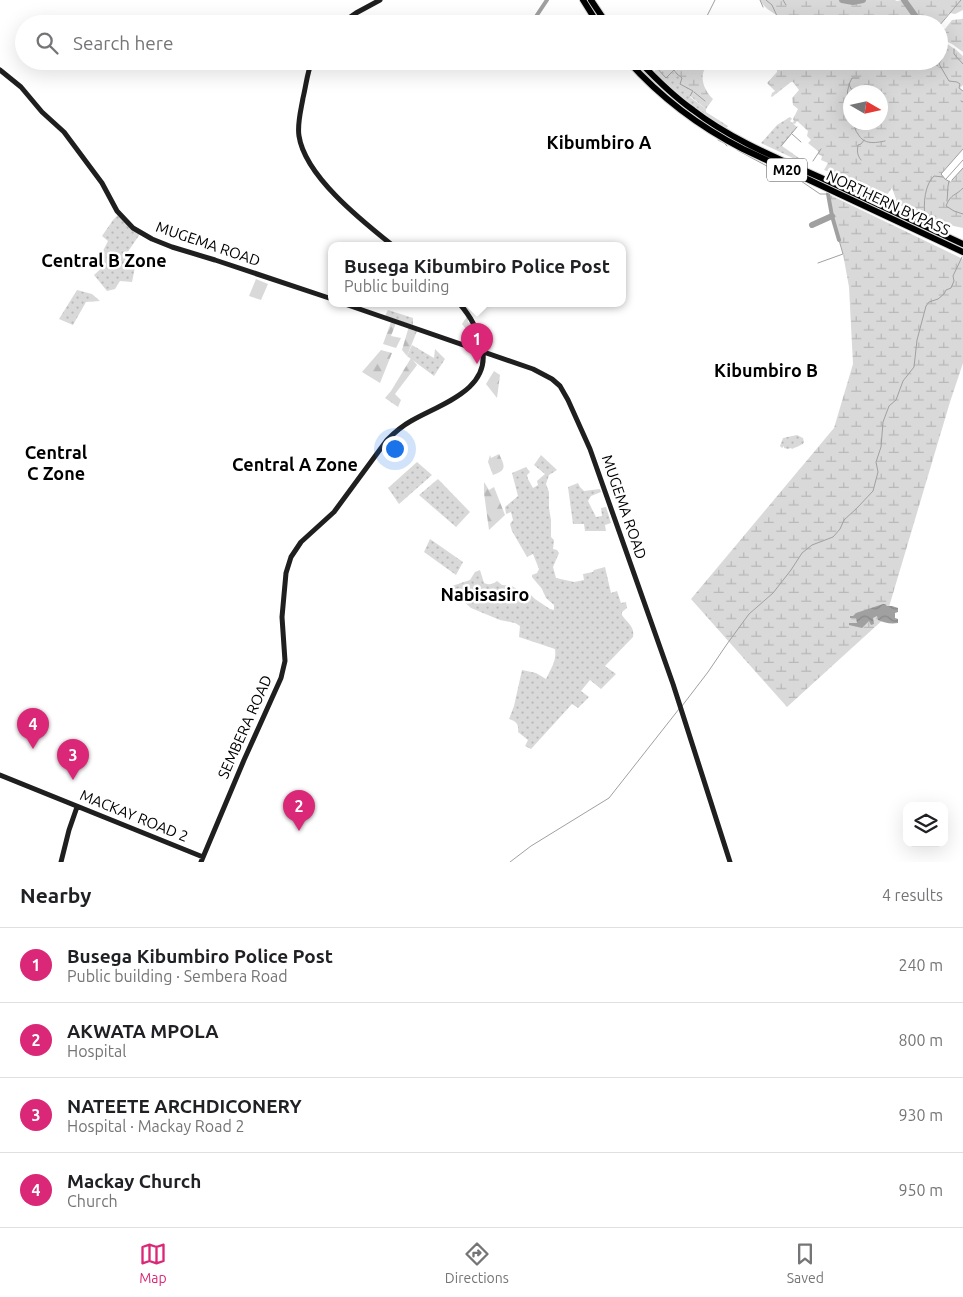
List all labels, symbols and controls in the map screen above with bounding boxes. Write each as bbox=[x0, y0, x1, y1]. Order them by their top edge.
search box bbox=[15, 15, 948, 70]
icon: search bbox=[33, 29, 61, 57]
text: Search here bbox=[73, 32, 173, 54]
north arrow bbox=[843, 85, 888, 130]
district label: Kibumbiro A bbox=[547, 132, 652, 152]
road number: M20 bbox=[767, 158, 807, 182]
street label: NORTHERN BYPASS bbox=[824, 166, 953, 239]
street label: MUGEMA ROAD bbox=[154, 218, 262, 269]
popup bbox=[328, 242, 626, 307]
district label: Central B Zone bbox=[41, 250, 167, 270]
text: Busega Kibumbiro Police Post bbox=[344, 255, 610, 277]
text: Public building bbox=[344, 277, 449, 295]
pin: 1 bbox=[461, 323, 493, 364]
district label: Kibumbiro B bbox=[714, 360, 818, 380]
your location bbox=[382, 436, 408, 462]
district label: Central C Zone bbox=[25, 442, 88, 483]
street label: MUGEMA ROAD bbox=[599, 453, 650, 561]
district label: Central A Zone bbox=[232, 454, 358, 474]
district label: Nabisasiro bbox=[441, 584, 529, 604]
street label: SEMBERA ROAD bbox=[214, 672, 275, 781]
pin: 4 bbox=[17, 708, 49, 749]
pin: 3 bbox=[57, 739, 89, 780]
street label: MACKAY ROAD 2 bbox=[78, 786, 191, 845]
pin: 2 bbox=[283, 790, 315, 831]
map controls bbox=[903, 802, 948, 847]
button: layers bbox=[903, 802, 948, 847]
text: Nearby bbox=[20, 883, 91, 907]
text: 4 results bbox=[882, 886, 943, 904]
text: Busega Kibumbiro Police Post bbox=[67, 945, 333, 967]
text: 1 bbox=[31, 956, 41, 974]
text: 240 m bbox=[898, 956, 943, 974]
text: Public building · Sembera Road bbox=[67, 967, 288, 985]
text: AKWATA MPOLA bbox=[67, 1020, 219, 1042]
text: 2 bbox=[31, 1031, 41, 1049]
text: 800 m bbox=[898, 1031, 943, 1049]
text: Hospital bbox=[67, 1042, 126, 1060]
text: NATEETE ARCHDICONERY bbox=[67, 1095, 302, 1117]
text: 3 bbox=[31, 1106, 41, 1124]
text: 930 m bbox=[898, 1106, 943, 1124]
text: Hospital · Mackay Road 2 bbox=[67, 1117, 244, 1135]
text: Mackay Church bbox=[67, 1170, 201, 1192]
text: 4 bbox=[31, 1181, 41, 1199]
text: 950 m bbox=[898, 1181, 943, 1199]
text: Church bbox=[67, 1192, 118, 1210]
tab: Map bbox=[139, 1240, 167, 1286]
tab: Directions bbox=[445, 1240, 509, 1286]
tab: Saved bbox=[787, 1240, 824, 1286]

